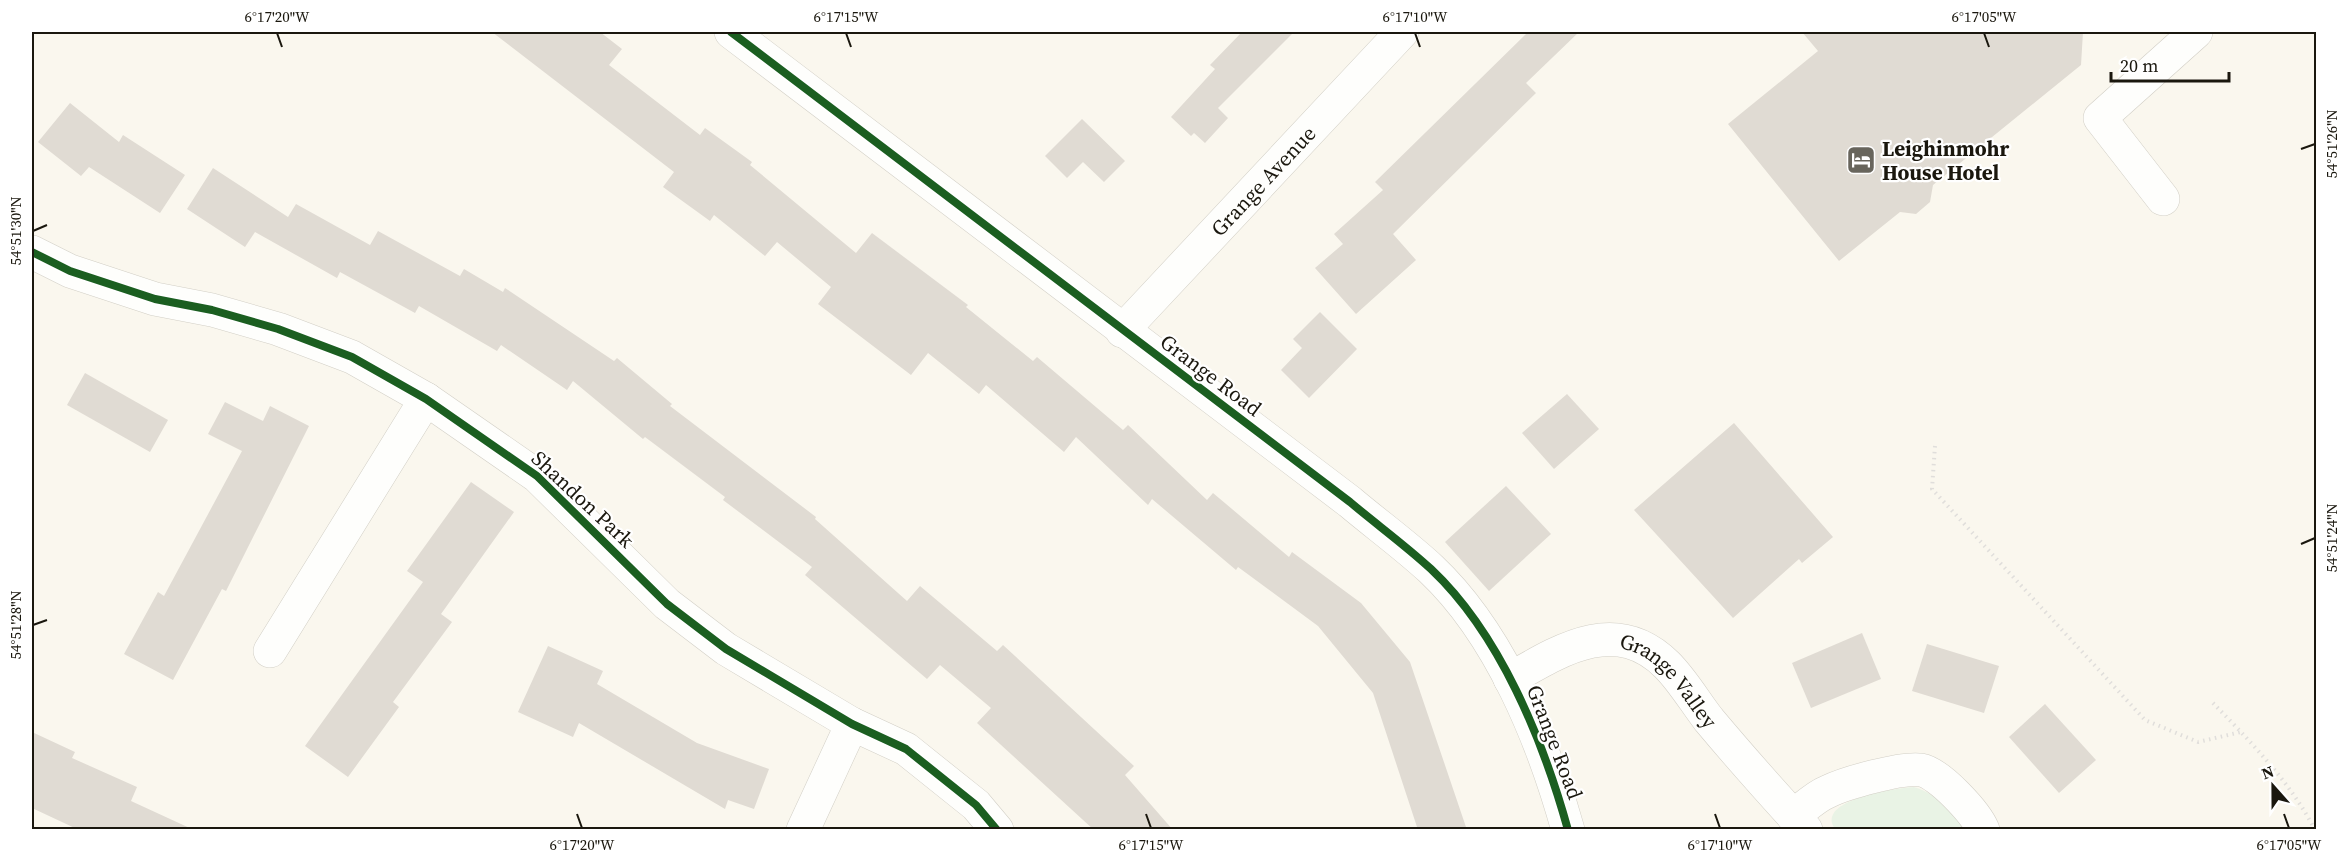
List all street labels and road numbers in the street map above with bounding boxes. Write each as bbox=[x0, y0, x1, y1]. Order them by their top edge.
street label: Grange Avenue bbox=[1204, 119, 1322, 242]
street label: Grange Road bbox=[1154, 327, 1268, 423]
street label: Shandon Park bbox=[525, 444, 641, 554]
street label: Grange Valley bbox=[1617, 626, 1724, 734]
street label: Grange Road bbox=[1520, 681, 1590, 803]

